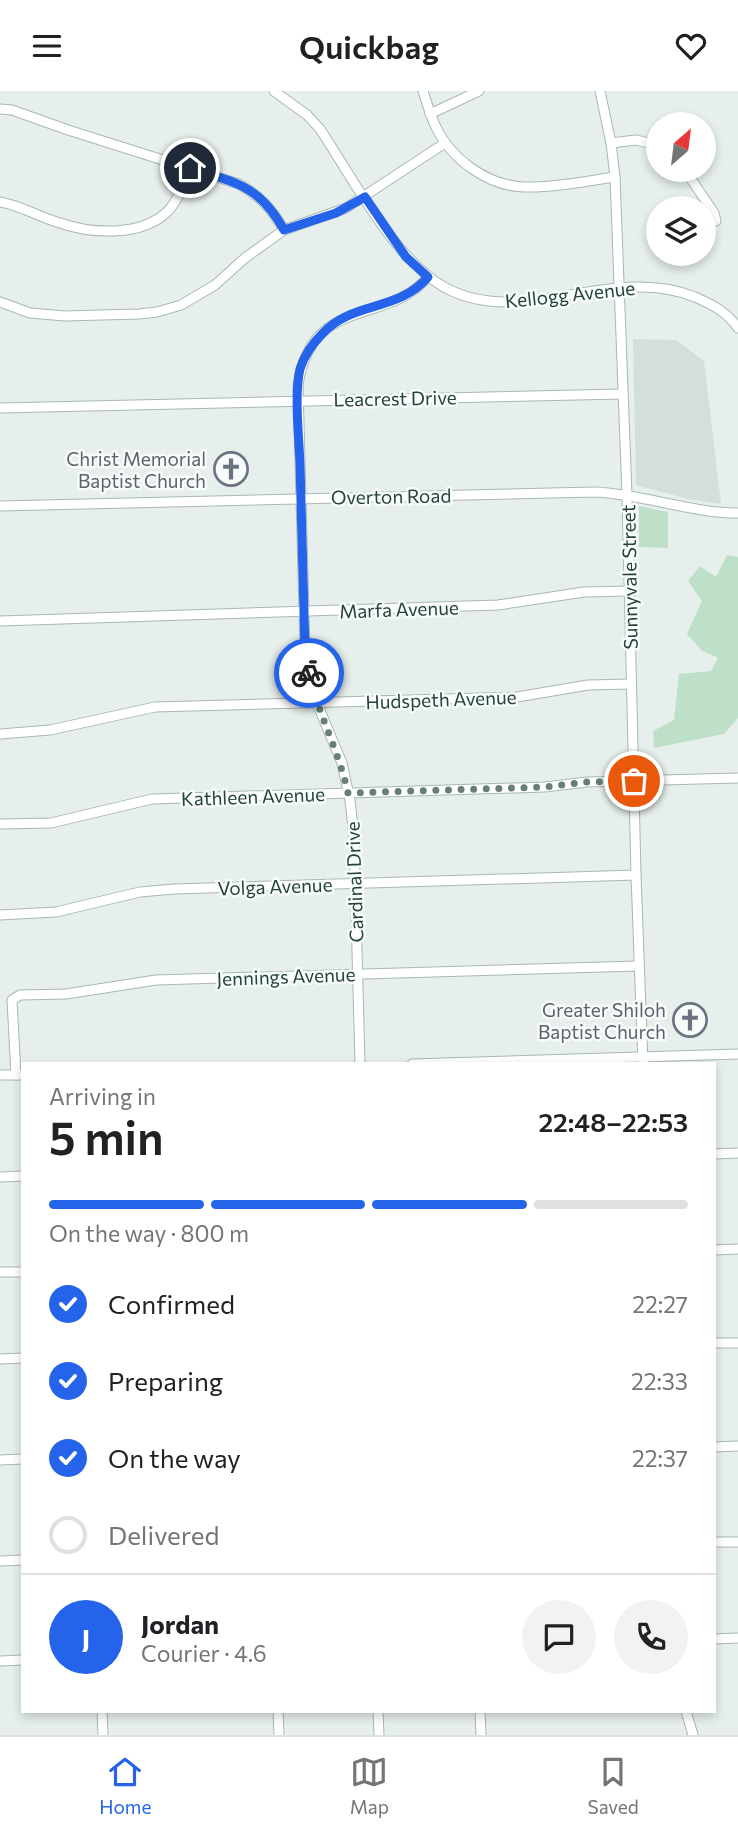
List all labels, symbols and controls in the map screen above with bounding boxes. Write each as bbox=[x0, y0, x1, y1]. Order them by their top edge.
text: Quickbag bbox=[299, 26, 439, 66]
icon: menu bbox=[28, 27, 66, 65]
icon: heart bbox=[672, 27, 710, 65]
north arrow bbox=[646, 112, 716, 182]
map controls bbox=[646, 112, 716, 266]
pin bbox=[160, 138, 220, 198]
icon: home bbox=[171, 149, 209, 187]
button: layers bbox=[646, 196, 716, 266]
street label: Kellogg Avenue bbox=[504, 276, 636, 312]
street label: Leacrest Drive bbox=[333, 385, 457, 411]
place label: Christ Memorial Baptist Church bbox=[66, 447, 206, 492]
church icon: Christ Memorial Baptist Church bbox=[212, 450, 250, 488]
street label: Overton Road bbox=[331, 483, 451, 509]
street label: Sunnyvale Street bbox=[616, 504, 642, 650]
street label: Marfa Avenue bbox=[339, 595, 459, 623]
courier bbox=[274, 638, 344, 708]
icon: bike bbox=[290, 654, 328, 692]
street label: Hudspeth Avenue bbox=[365, 685, 517, 713]
pin bbox=[604, 751, 664, 811]
icon: bag bbox=[615, 762, 653, 800]
street label: Kathleen Avenue bbox=[181, 782, 325, 810]
street label: Cardinal Drive bbox=[340, 821, 368, 943]
street label: Volga Avenue bbox=[217, 873, 333, 899]
street label: Jennings Avenue bbox=[216, 962, 356, 990]
place label: Greater Shiloh Baptist Church bbox=[538, 998, 666, 1043]
church icon: Greater Shiloh Baptist Church bbox=[671, 1001, 709, 1039]
text: Arriving in bbox=[49, 1082, 156, 1110]
text: 22:48–22:53 bbox=[538, 1106, 688, 1137]
text: 5 min bbox=[49, 1108, 164, 1164]
text: On the way · 800 m bbox=[49, 1219, 249, 1247]
icon: check bbox=[49, 1285, 87, 1323]
text: Confirmed bbox=[108, 1288, 235, 1319]
text: 22:27 bbox=[632, 1290, 688, 1318]
icon: check bbox=[49, 1362, 87, 1400]
text: Preparing bbox=[108, 1365, 223, 1396]
text: 22:33 bbox=[631, 1367, 688, 1395]
icon: check bbox=[49, 1439, 87, 1477]
text: On the way bbox=[108, 1442, 241, 1473]
text: 22:37 bbox=[632, 1444, 688, 1472]
text: Delivered bbox=[108, 1519, 219, 1550]
button: chat bbox=[522, 1600, 596, 1674]
button: phone bbox=[614, 1600, 688, 1674]
text: Jordan bbox=[141, 1608, 219, 1639]
text: J bbox=[82, 1622, 90, 1653]
text: Courier · 4.6 bbox=[141, 1639, 267, 1667]
tab: Home bbox=[99, 1753, 151, 1818]
tab: Map bbox=[350, 1753, 389, 1818]
tab: Saved bbox=[587, 1753, 639, 1818]

